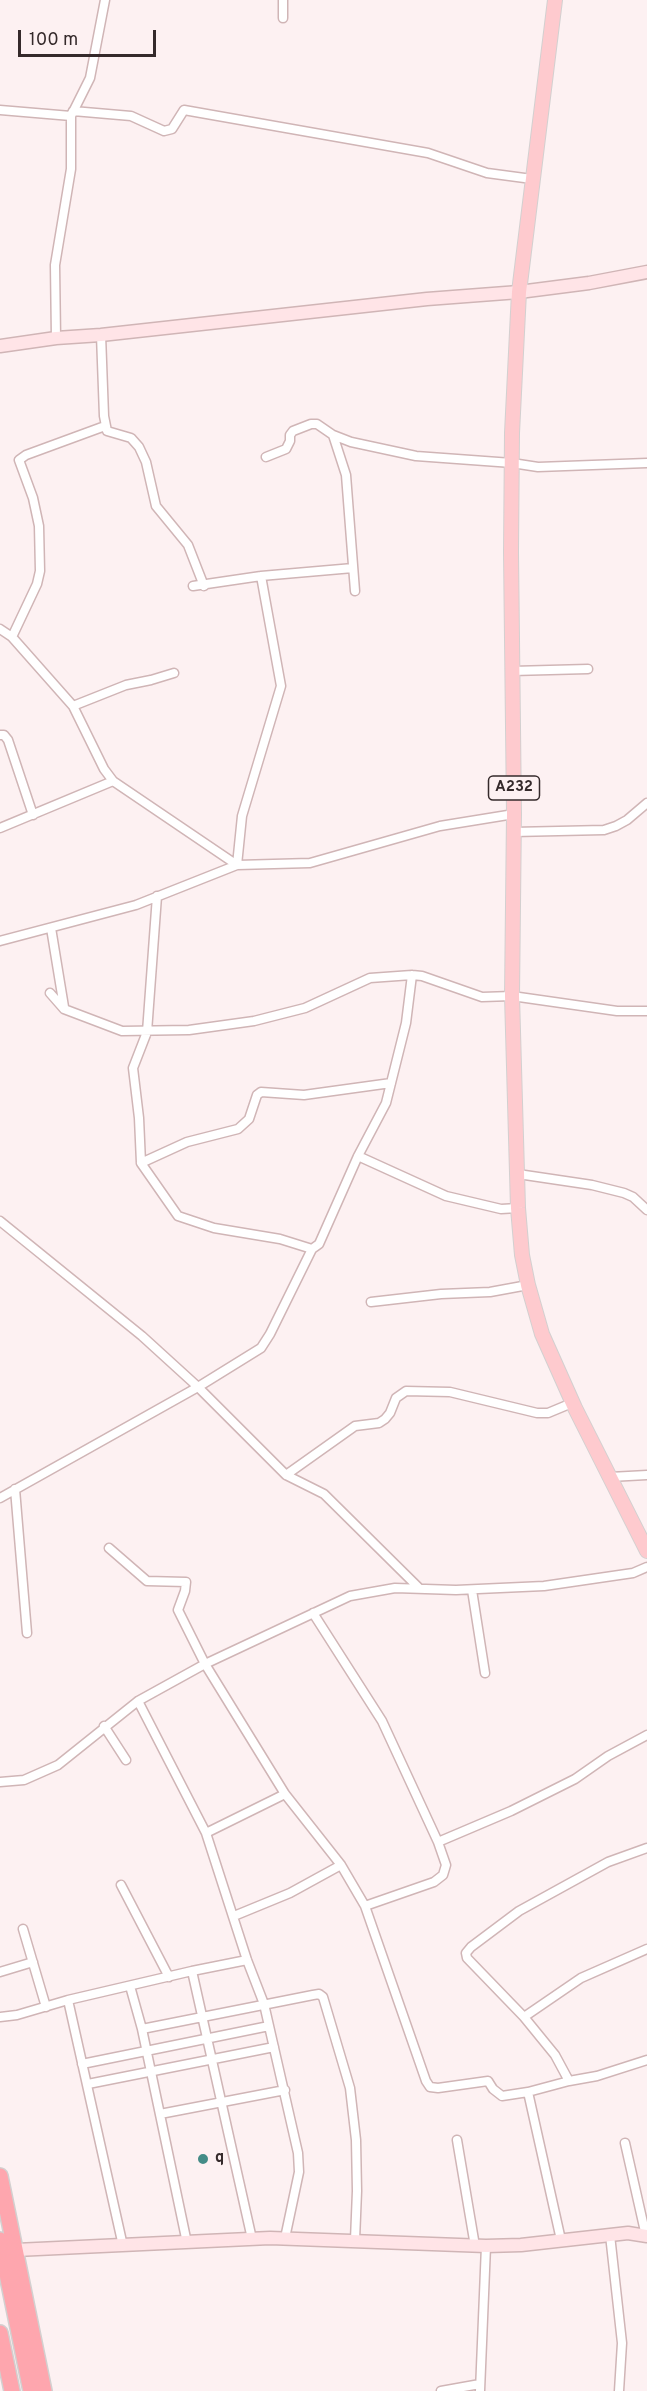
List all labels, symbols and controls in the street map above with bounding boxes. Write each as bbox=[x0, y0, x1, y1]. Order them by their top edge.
scale bar bbox=[21, 18, 159, 56]
text: 100 m bbox=[29, 29, 78, 52]
road number: A232 bbox=[488, 776, 540, 800]
place label: q bbox=[215, 2149, 224, 2169]
marker: q bbox=[196, 2152, 210, 2166]

